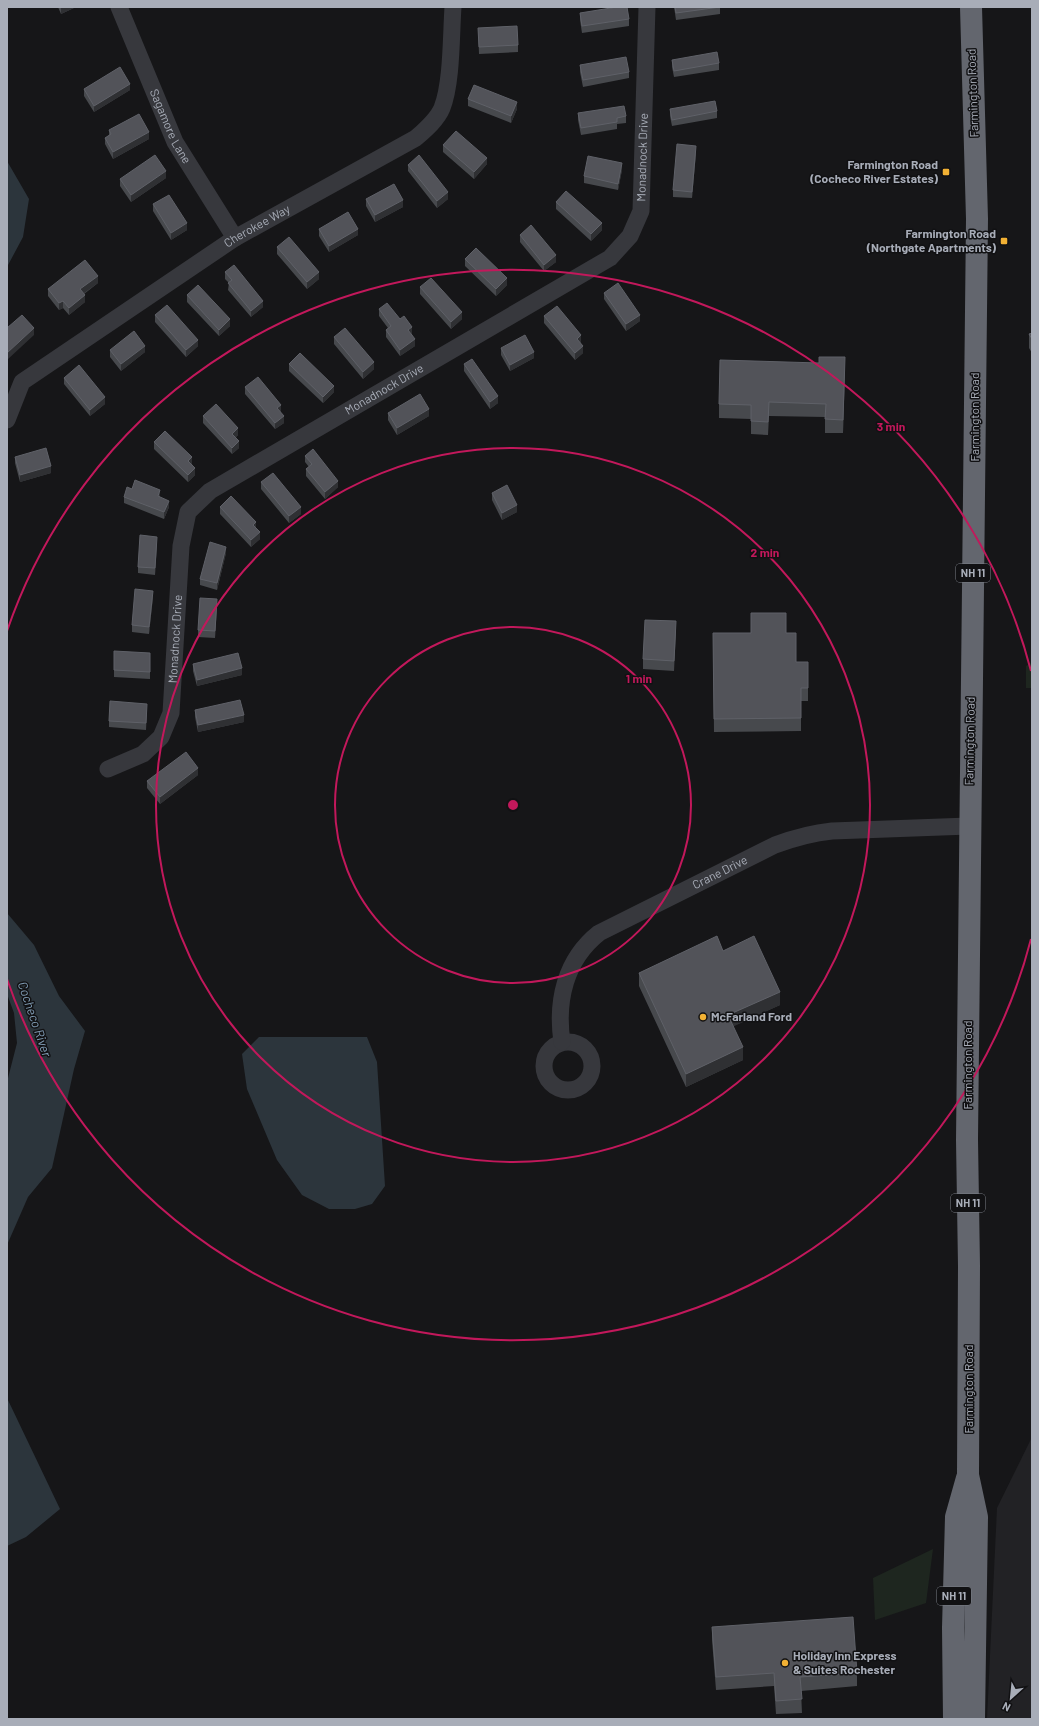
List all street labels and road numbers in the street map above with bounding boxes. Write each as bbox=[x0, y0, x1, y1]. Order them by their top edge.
street label: Farmington Road bbox=[963, 48, 981, 138]
street label: Sagamore Lane bbox=[148, 87, 195, 166]
street label: Monadnock Drive bbox=[633, 113, 650, 202]
street label: Cherokee Way bbox=[221, 201, 292, 250]
street label: Monadnock Drive bbox=[342, 360, 426, 417]
street label: Farmington Road bbox=[967, 373, 981, 461]
road number: NH 11 bbox=[956, 564, 990, 582]
street label: Monadnock Drive bbox=[165, 594, 184, 684]
street label: Farmington Road bbox=[961, 696, 977, 786]
street label: Crane Drive bbox=[690, 852, 749, 891]
street label: Farmington Road bbox=[960, 1021, 974, 1109]
road number: NH 11 bbox=[951, 1194, 985, 1212]
street label: Farmington Road bbox=[961, 1345, 975, 1433]
road number: NH 11 bbox=[937, 1587, 971, 1605]

